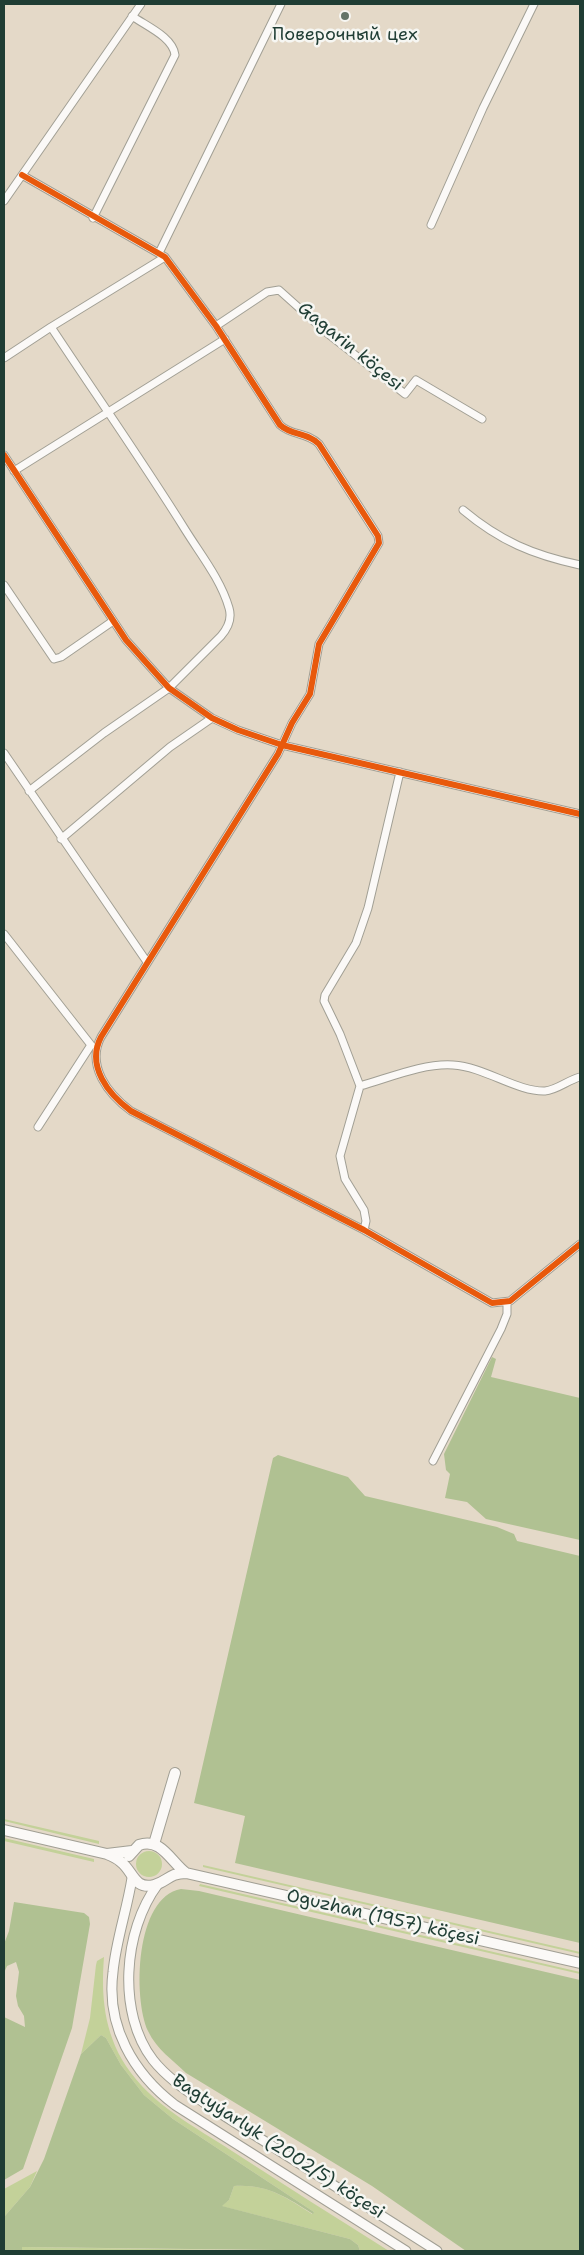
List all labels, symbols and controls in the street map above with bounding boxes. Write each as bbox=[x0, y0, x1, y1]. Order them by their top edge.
marker: Поверочный цех bbox=[339, 10, 351, 22]
place label: Поверочный цех bbox=[272, 24, 418, 46]
street label: Gagarin köçesi bbox=[293, 298, 407, 396]
street label: Oguzhan (1957) köçesi bbox=[284, 1885, 482, 1951]
street label: Bagtyýarlyk (2002/5) köçesi bbox=[168, 2070, 388, 2224]

